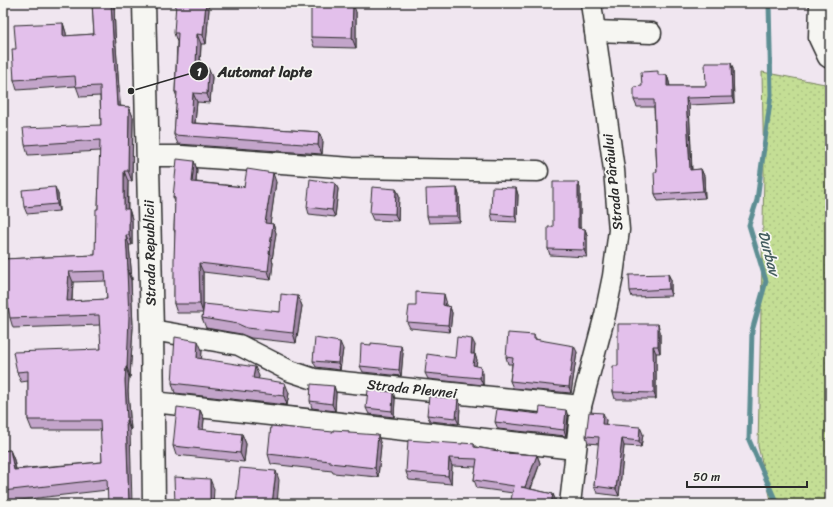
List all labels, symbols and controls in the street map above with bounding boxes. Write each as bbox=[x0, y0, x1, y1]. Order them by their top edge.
callout: Automat lapte bbox=[189, 58, 320, 85]
text: Automat lapte bbox=[217, 59, 313, 85]
text: 1 bbox=[196, 61, 202, 83]
street label: Strada Pârâului bbox=[595, 131, 630, 231]
street label: Strada Republicii bbox=[137, 199, 163, 306]
water label: Durbav bbox=[751, 228, 788, 280]
street label: Strada Plevnei bbox=[366, 372, 459, 406]
scale bar bbox=[687, 463, 807, 489]
text: 50 m bbox=[693, 466, 720, 488]

